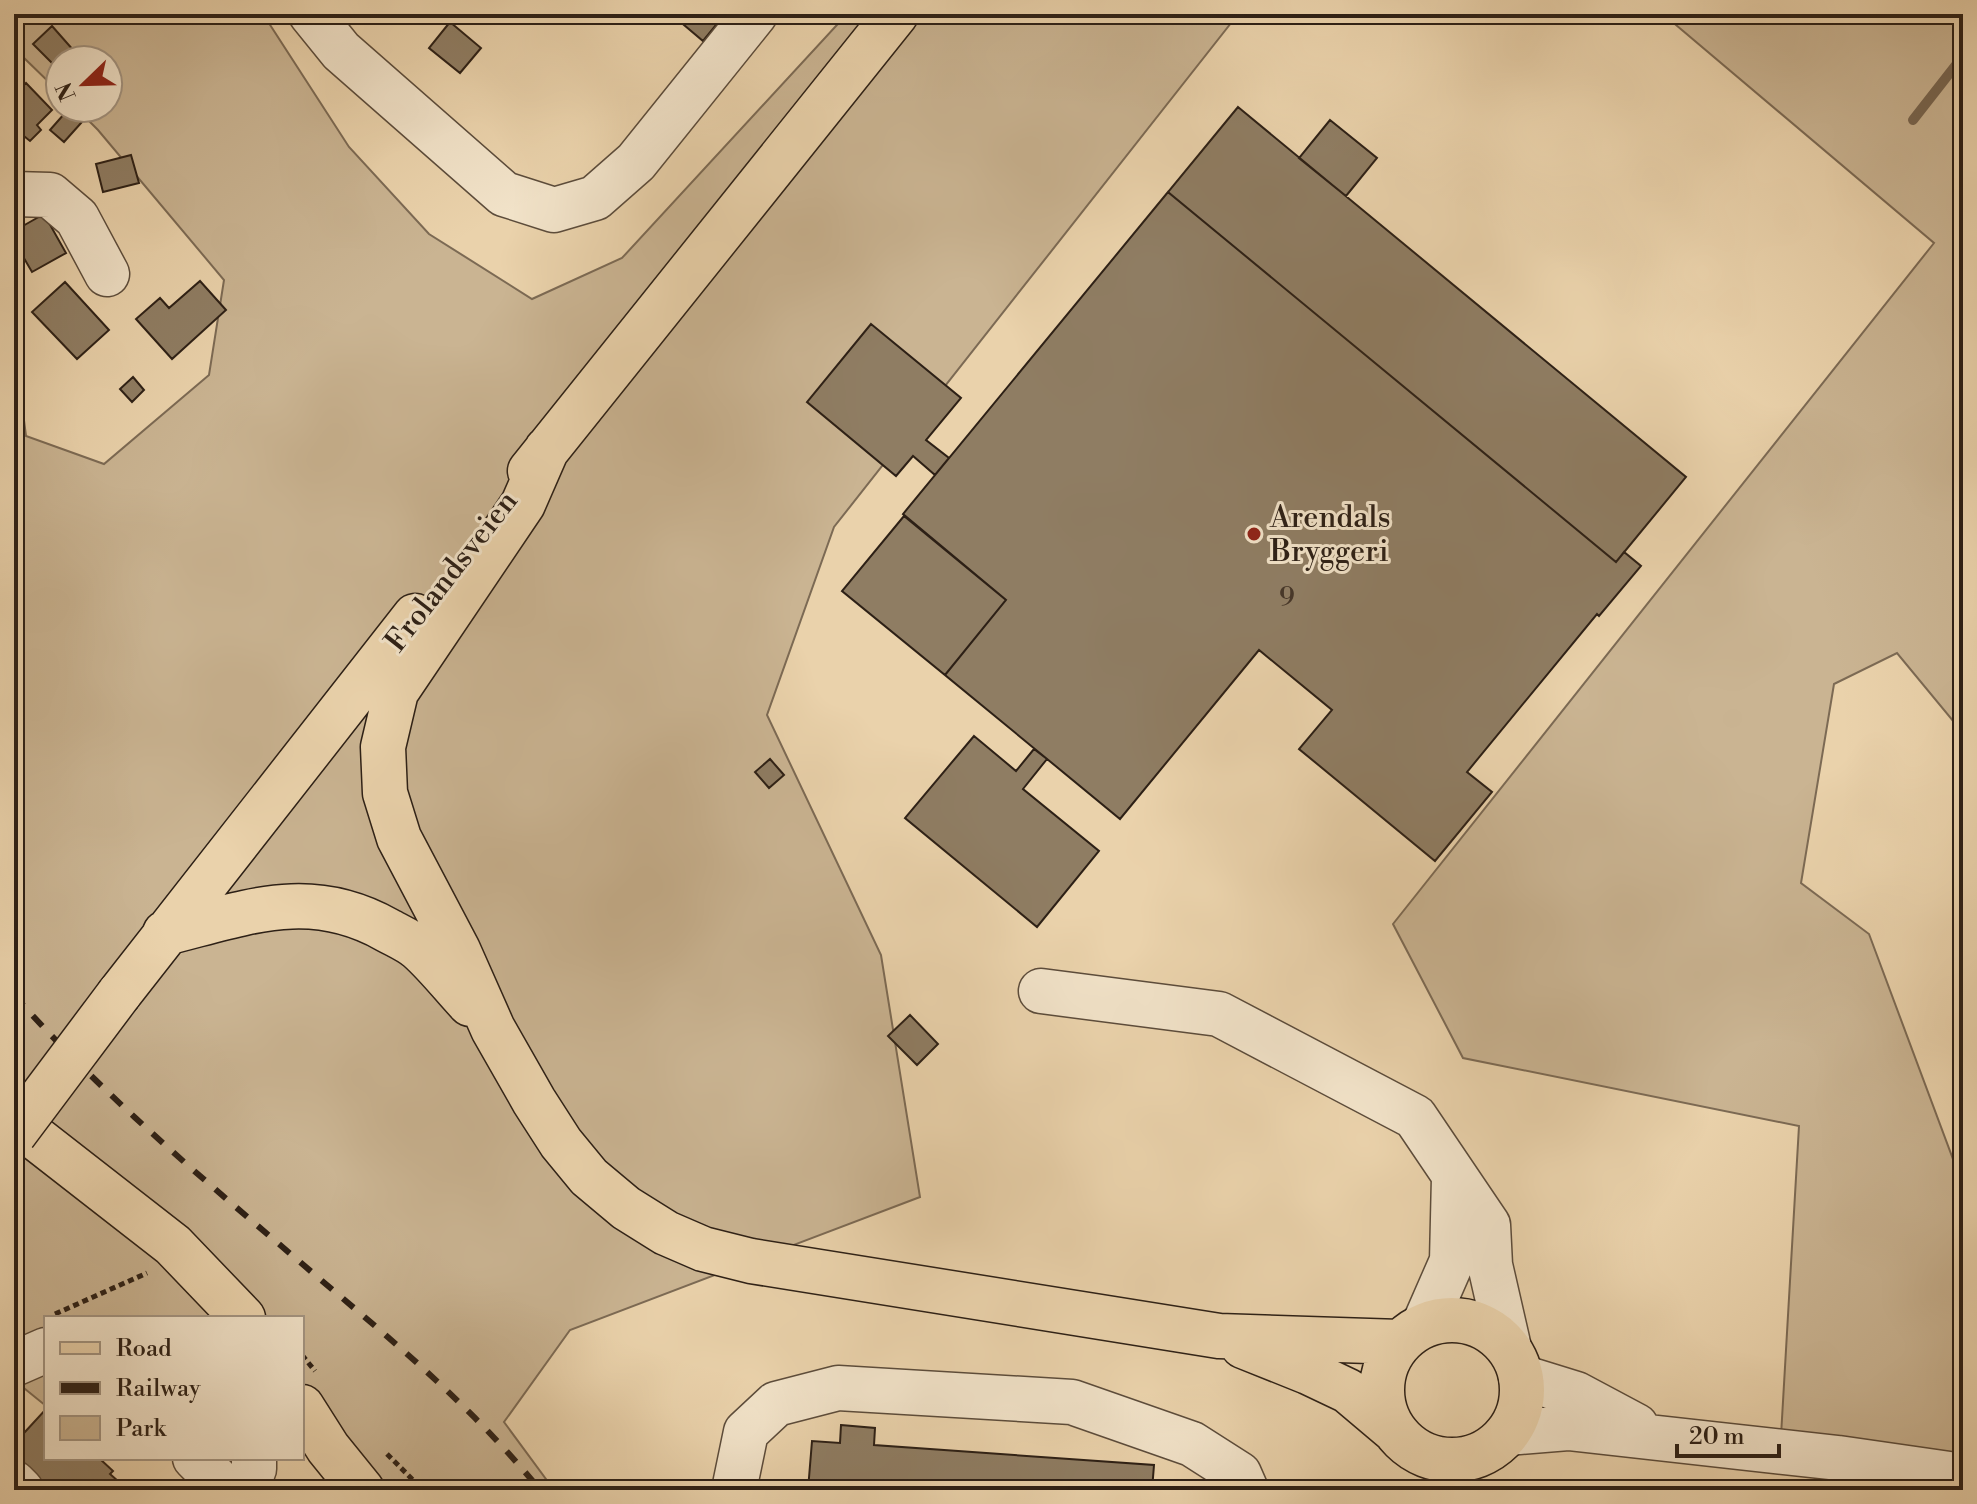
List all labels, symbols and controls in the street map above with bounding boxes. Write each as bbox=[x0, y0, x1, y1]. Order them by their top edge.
north arrow bbox=[44, 44, 124, 124]
text: N bbox=[51, 77, 83, 105]
street label: Frolandsveien bbox=[377, 483, 527, 660]
place label: Arendals Bryggeri bbox=[1269, 499, 1391, 571]
marker: Arendals Bryggeri bbox=[1245, 525, 1263, 543]
house number: 9 bbox=[1279, 581, 1295, 613]
legend bbox=[44, 1316, 304, 1460]
text: Road bbox=[116, 1334, 172, 1364]
text: Railway bbox=[116, 1374, 201, 1404]
scale bar bbox=[1677, 1408, 1779, 1458]
text: Park bbox=[116, 1414, 167, 1444]
text: 20 m bbox=[1689, 1422, 1745, 1452]

